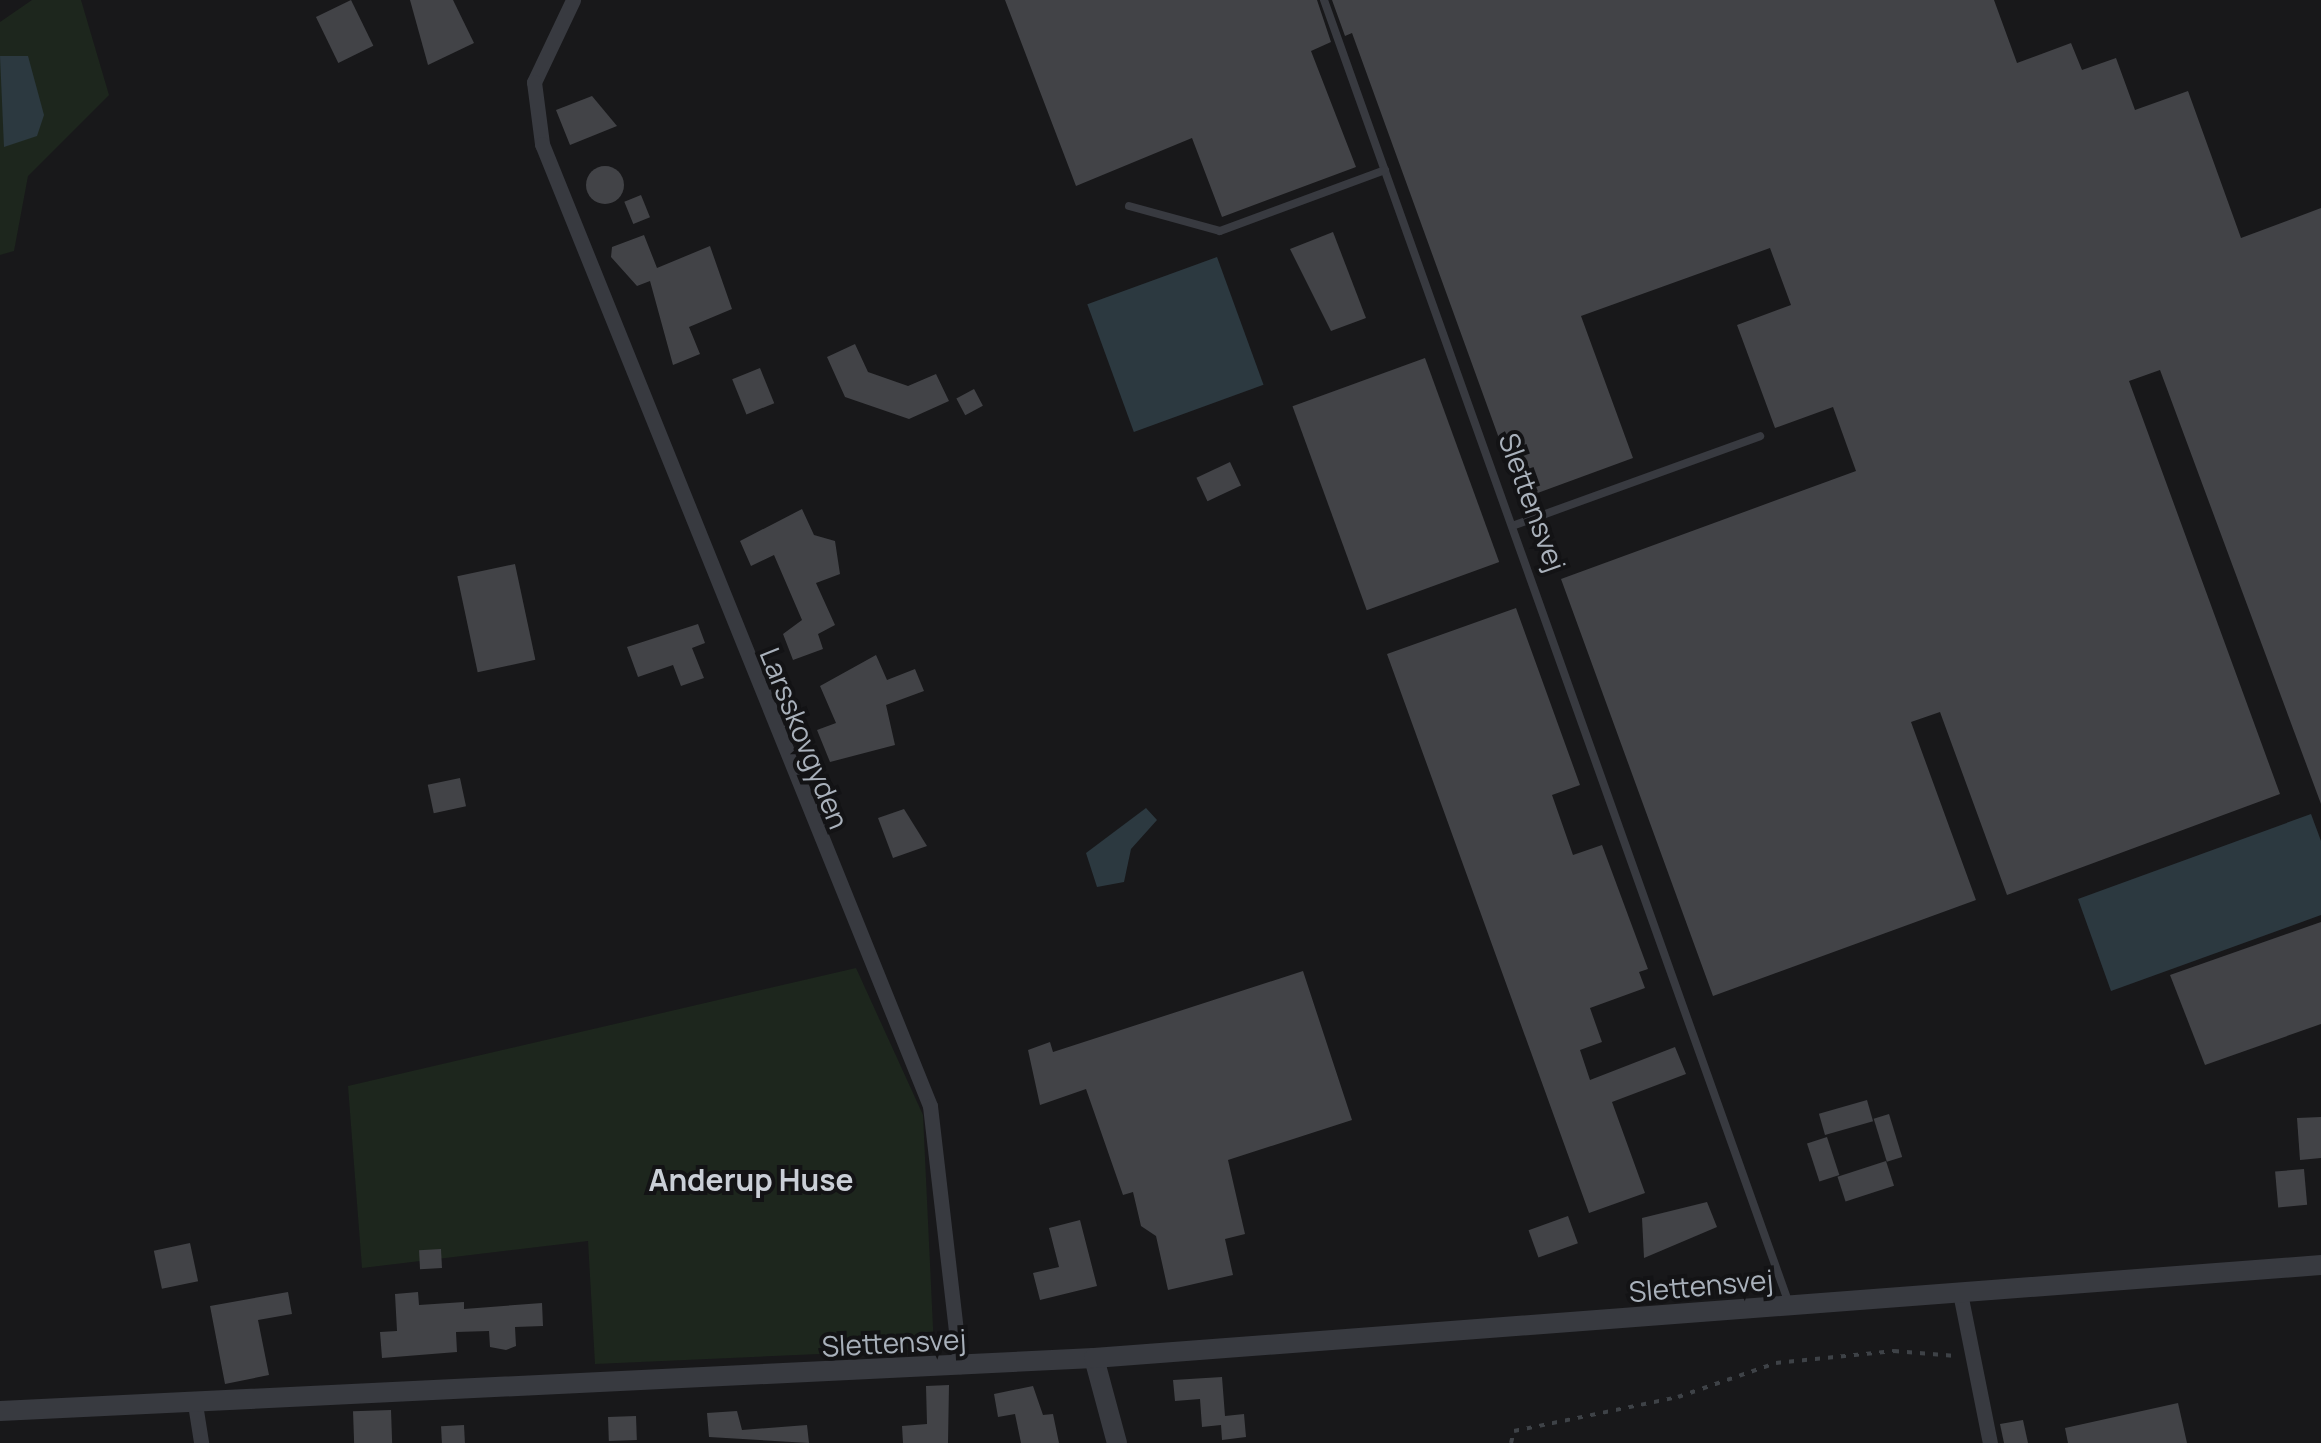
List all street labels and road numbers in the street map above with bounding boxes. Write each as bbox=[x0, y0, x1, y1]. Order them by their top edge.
street label: Slettensvej bbox=[1492, 428, 1574, 576]
street label: Larsskovgyden bbox=[753, 643, 857, 833]
street label: Slettensvej bbox=[1627, 1262, 1775, 1308]
street label: Slettensvej bbox=[821, 1321, 967, 1363]

